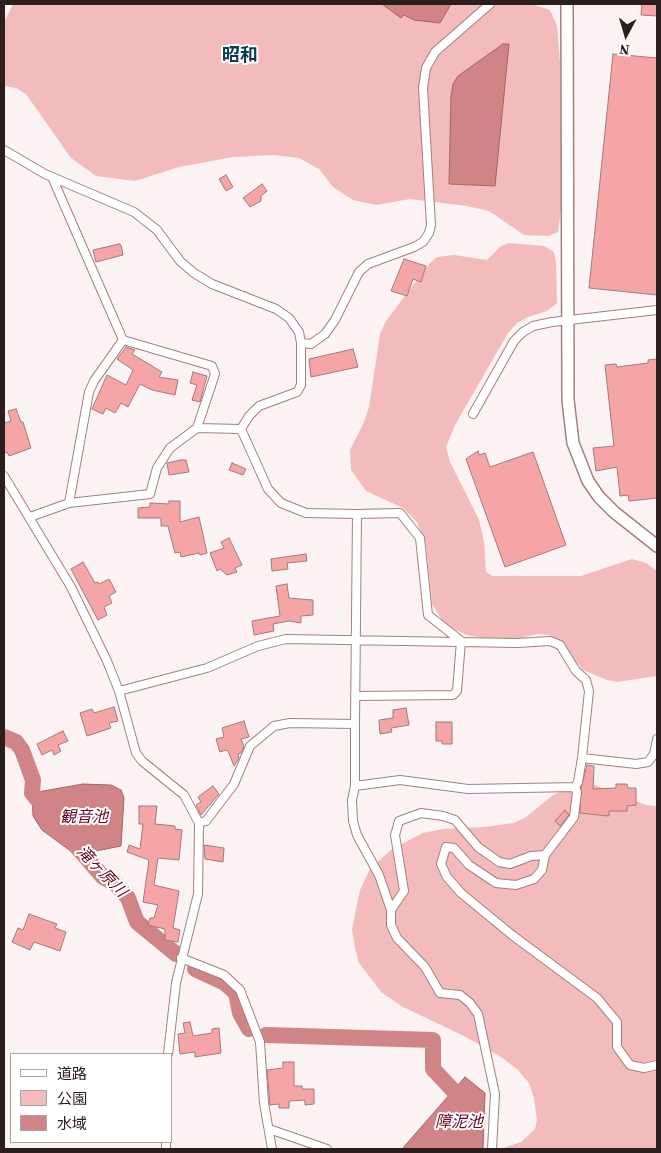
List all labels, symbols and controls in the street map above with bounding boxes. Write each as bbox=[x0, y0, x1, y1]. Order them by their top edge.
north arrow bbox=[601, 10, 651, 60]
text: N bbox=[618, 39, 631, 60]
district label: 昭和 bbox=[222, 45, 258, 67]
water label: 観音池 bbox=[60, 808, 108, 828]
water label: 滝ヶ原川 bbox=[72, 842, 130, 902]
legend bbox=[10, 1053, 172, 1143]
text: 道路 bbox=[57, 1063, 87, 1084]
text: 公園 bbox=[57, 1088, 87, 1109]
text: 水域 bbox=[57, 1113, 87, 1134]
water label: 障泥池 bbox=[435, 1113, 483, 1133]

